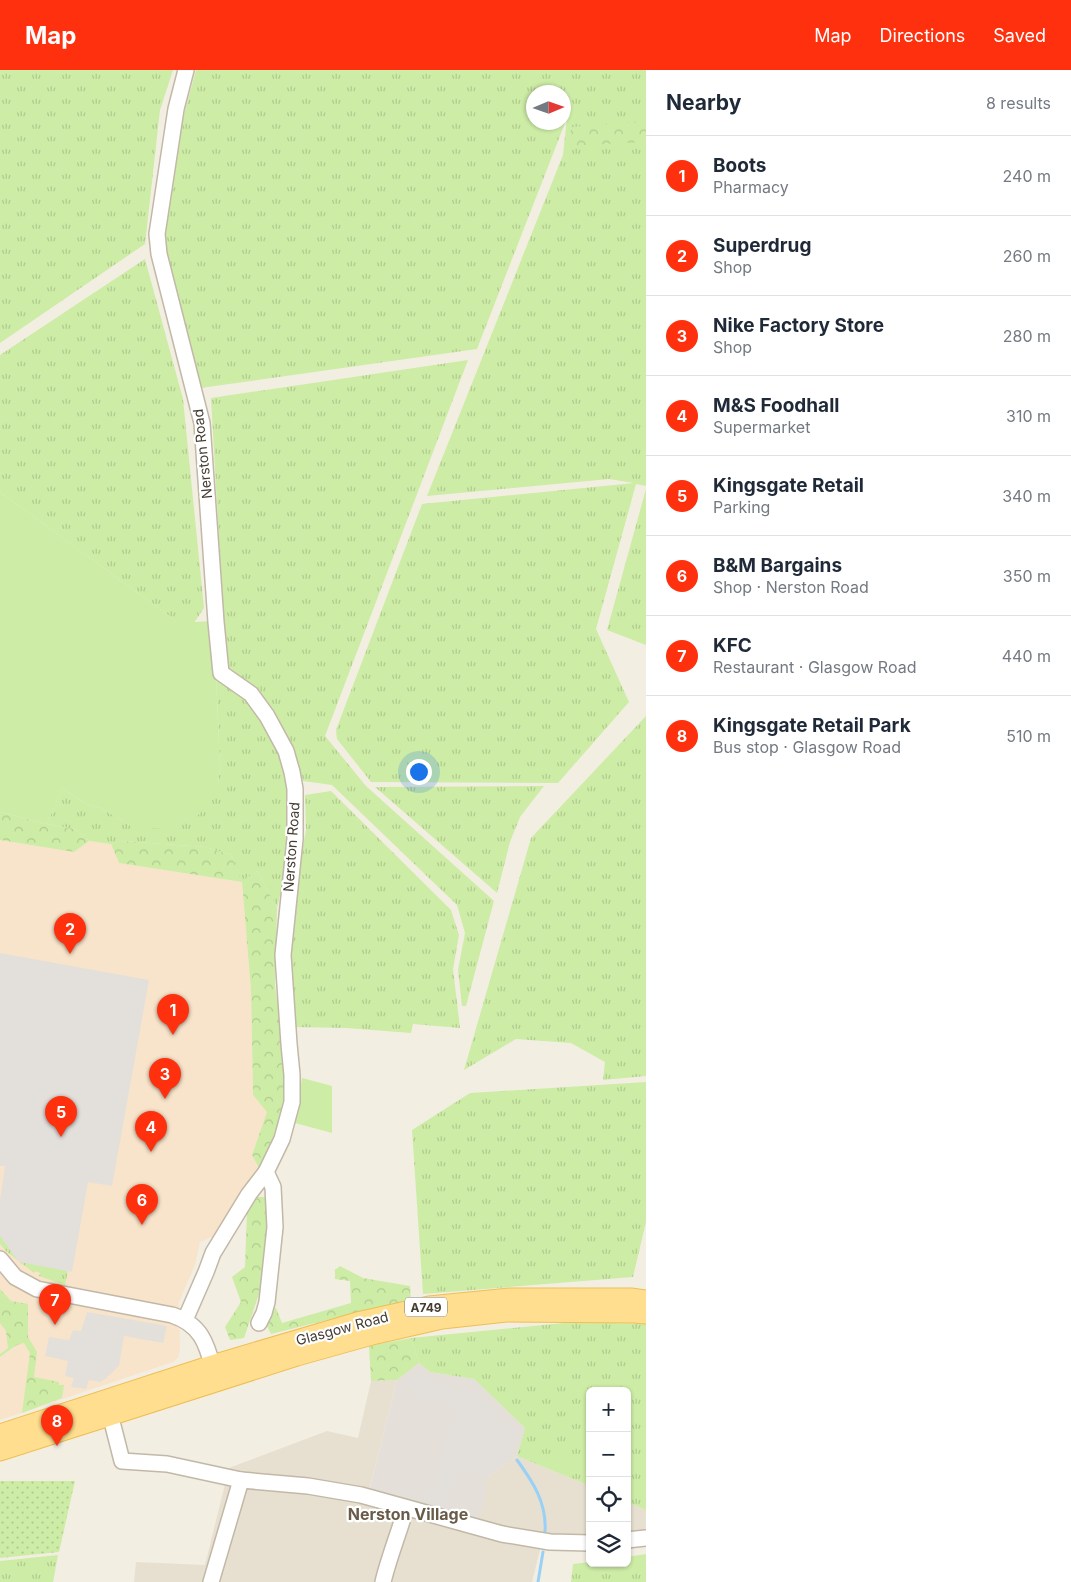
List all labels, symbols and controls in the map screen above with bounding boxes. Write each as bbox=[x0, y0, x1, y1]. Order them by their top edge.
text: Map bbox=[25, 21, 76, 50]
text: Map bbox=[814, 25, 852, 46]
text: Directions bbox=[880, 25, 965, 46]
text: Saved bbox=[993, 25, 1046, 46]
north arrow bbox=[526, 85, 571, 130]
text: Nearby bbox=[666, 90, 741, 115]
text: 8 results bbox=[986, 93, 1051, 113]
text: Boots bbox=[713, 154, 766, 177]
text: 1 bbox=[679, 166, 685, 186]
text: 240 m bbox=[1003, 166, 1051, 186]
text: Pharmacy bbox=[713, 177, 789, 197]
text: Superdrug bbox=[713, 234, 811, 257]
text: 2 bbox=[677, 246, 687, 266]
text: 260 m bbox=[1003, 246, 1051, 266]
text: Shop bbox=[713, 257, 752, 277]
text: Nike Factory Store bbox=[713, 314, 884, 337]
text: 3 bbox=[677, 326, 687, 346]
text: 280 m bbox=[1003, 326, 1051, 346]
text: Shop bbox=[713, 337, 752, 357]
text: M&S Foodhall bbox=[713, 394, 839, 417]
text: 4 bbox=[677, 406, 687, 426]
text: 310 m bbox=[1006, 406, 1051, 426]
street label: Nerston Road bbox=[189, 408, 215, 500]
text: Supermarket bbox=[713, 417, 810, 437]
text: Kingsgate Retail bbox=[713, 474, 864, 497]
text: 5 bbox=[677, 486, 687, 506]
text: 340 m bbox=[1002, 486, 1051, 506]
text: Parking bbox=[713, 497, 770, 517]
text: B&M Bargains bbox=[713, 554, 842, 577]
text: 6 bbox=[677, 566, 687, 586]
text: 350 m bbox=[1003, 566, 1051, 586]
text: Shop · Nerston Road bbox=[713, 577, 869, 597]
text: KFC bbox=[713, 634, 752, 657]
text: 7 bbox=[677, 646, 687, 666]
text: 440 m bbox=[1002, 646, 1051, 666]
text: Restaurant · Glasgow Road bbox=[713, 657, 916, 677]
text: Kingsgate Retail Park bbox=[713, 714, 911, 737]
text: 8 bbox=[677, 726, 687, 746]
text: 510 m bbox=[1006, 726, 1051, 746]
text: Bus stop · Glasgow Road bbox=[713, 737, 901, 757]
your location bbox=[406, 759, 432, 785]
street label: Nerston Road bbox=[279, 801, 303, 893]
pin: 2 bbox=[54, 913, 86, 954]
pin: 1 bbox=[157, 994, 189, 1035]
pin: 3 bbox=[149, 1058, 181, 1099]
pin: 5 bbox=[45, 1096, 77, 1137]
pin: 4 bbox=[135, 1111, 167, 1152]
pin: 6 bbox=[126, 1184, 158, 1225]
pin: 7 bbox=[39, 1284, 71, 1325]
road number: A749 bbox=[405, 1298, 447, 1316]
street label: Glasgow Road bbox=[294, 1307, 390, 1349]
map controls bbox=[586, 1387, 631, 1567]
button: + bbox=[586, 1387, 631, 1432]
pin: 8 bbox=[41, 1405, 73, 1446]
button: − bbox=[586, 1432, 631, 1477]
button: locate bbox=[586, 1477, 631, 1522]
district label: Nerston Village bbox=[348, 1504, 468, 1524]
button: layers bbox=[586, 1522, 631, 1567]

